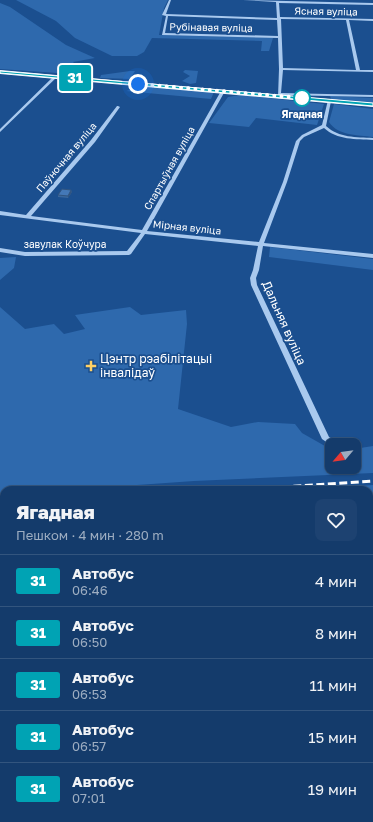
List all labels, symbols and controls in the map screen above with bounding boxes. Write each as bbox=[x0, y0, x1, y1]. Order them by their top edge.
street label: Ясная вуліца bbox=[294, 4, 358, 18]
street label: Рубінавая вуліца bbox=[169, 20, 253, 34]
line badge: 31 bbox=[57, 65, 93, 91]
text: 31 bbox=[67, 69, 83, 86]
your location bbox=[128, 74, 148, 94]
marker: Ягадная bbox=[293, 89, 311, 107]
place label: Ягадная bbox=[281, 108, 323, 120]
street label: Паўночная вуліца bbox=[33, 120, 99, 194]
street label: Спартыўная вуліца bbox=[141, 124, 197, 212]
street label: Мірная вуліца bbox=[152, 217, 222, 237]
street label: завулак Коўчура bbox=[24, 238, 106, 250]
street label: Дальняя вуліца bbox=[259, 278, 310, 367]
place label: Цэнтр рэабілітацыі інвалідаў bbox=[100, 351, 212, 380]
marker: Цэнтр рэабілітацыі інвалідаў bbox=[85, 360, 97, 372]
north arrow bbox=[325, 438, 361, 474]
map controls bbox=[325, 438, 361, 474]
button: heart bbox=[315, 499, 357, 541]
text: Ягадная bbox=[16, 500, 95, 523]
text: Пешком · 4 мин · 280 m bbox=[16, 527, 164, 543]
text: Автобус bbox=[72, 564, 134, 582]
text: 31 bbox=[30, 572, 46, 589]
text: 4 мин bbox=[315, 572, 357, 590]
text: 06:46 bbox=[72, 582, 108, 598]
text: Автобус bbox=[72, 616, 134, 634]
text: 31 bbox=[30, 624, 46, 641]
text: 8 мин bbox=[315, 624, 357, 642]
text: 06:50 bbox=[72, 634, 107, 650]
text: Автобус bbox=[72, 668, 134, 686]
text: 31 bbox=[30, 676, 46, 693]
text: 11 мин bbox=[310, 676, 357, 694]
text: 06:53 bbox=[72, 686, 107, 702]
text: Автобус bbox=[72, 720, 134, 738]
text: 31 bbox=[30, 728, 46, 745]
text: 15 мин bbox=[308, 728, 357, 746]
text: 06:57 bbox=[72, 738, 106, 754]
text: Автобус bbox=[72, 772, 134, 790]
text: 31 bbox=[30, 780, 46, 797]
text: 19 мин bbox=[308, 780, 357, 798]
text: 07:01 bbox=[72, 790, 105, 806]

